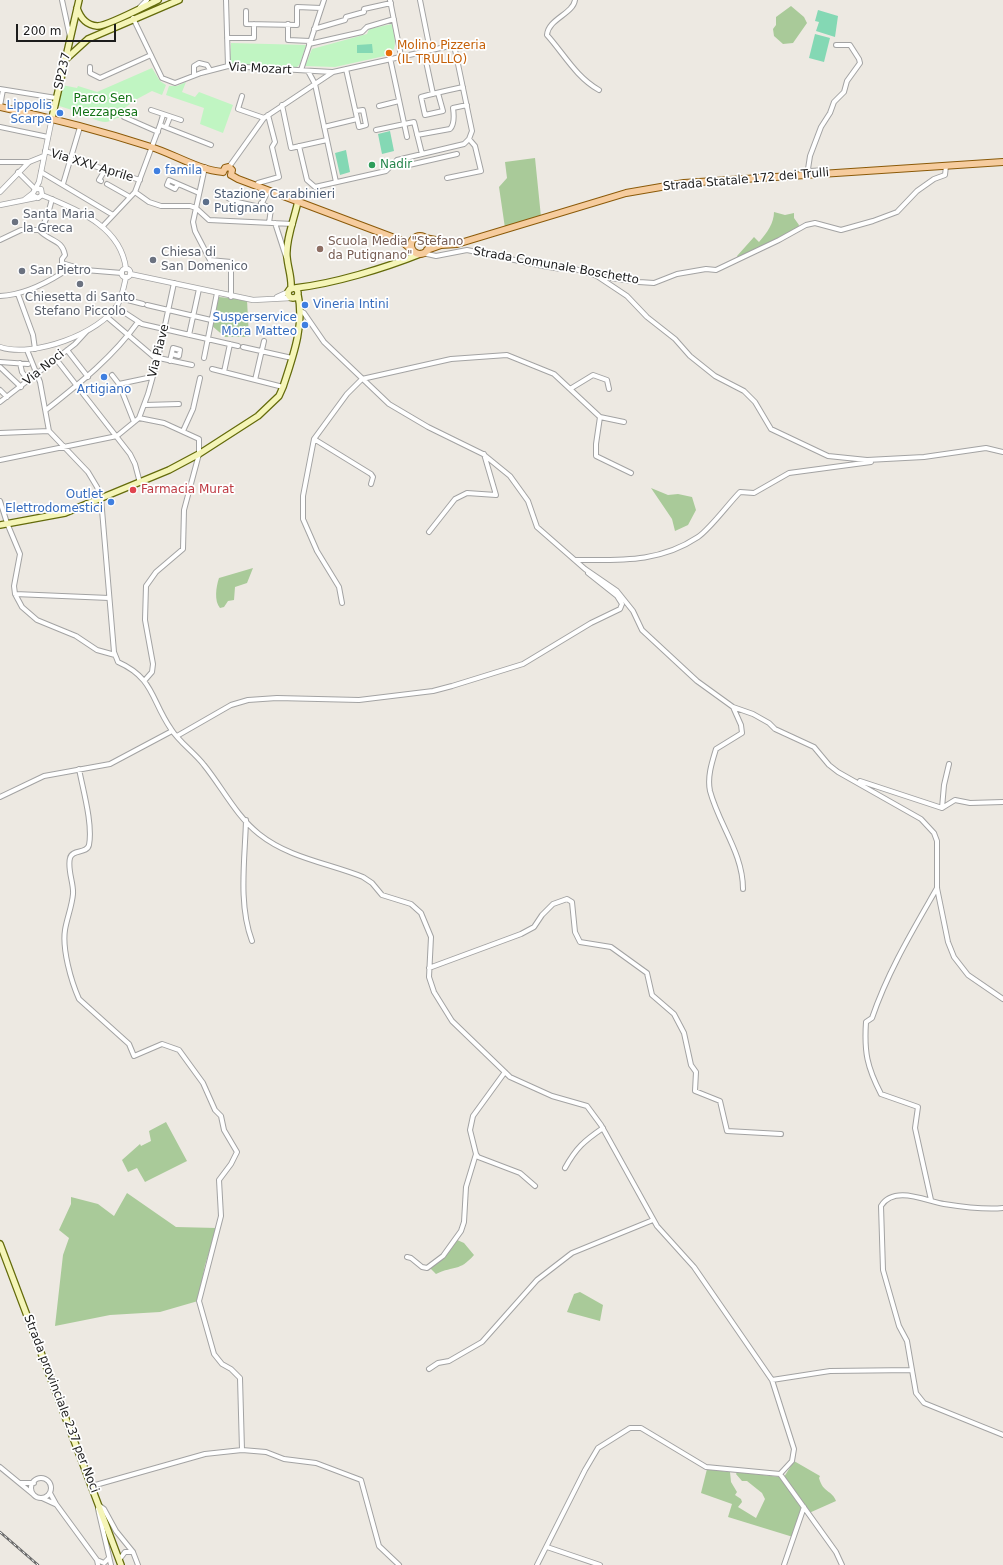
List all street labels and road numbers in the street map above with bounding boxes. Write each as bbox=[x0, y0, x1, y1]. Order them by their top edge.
street label: SP237 bbox=[52, 51, 74, 91]
street label: Via Mozart bbox=[228, 60, 292, 78]
street label: Via XXV Aprile bbox=[49, 147, 135, 185]
street label: Strada Statale 172 dei Trulli bbox=[662, 166, 830, 194]
street label: Strada Comunale Boschetto bbox=[472, 244, 640, 288]
street label: Via Piave bbox=[145, 323, 173, 379]
street label: Via Noci bbox=[21, 347, 67, 389]
street label: Strada provinciale 237 per Noci bbox=[20, 1313, 102, 1495]

